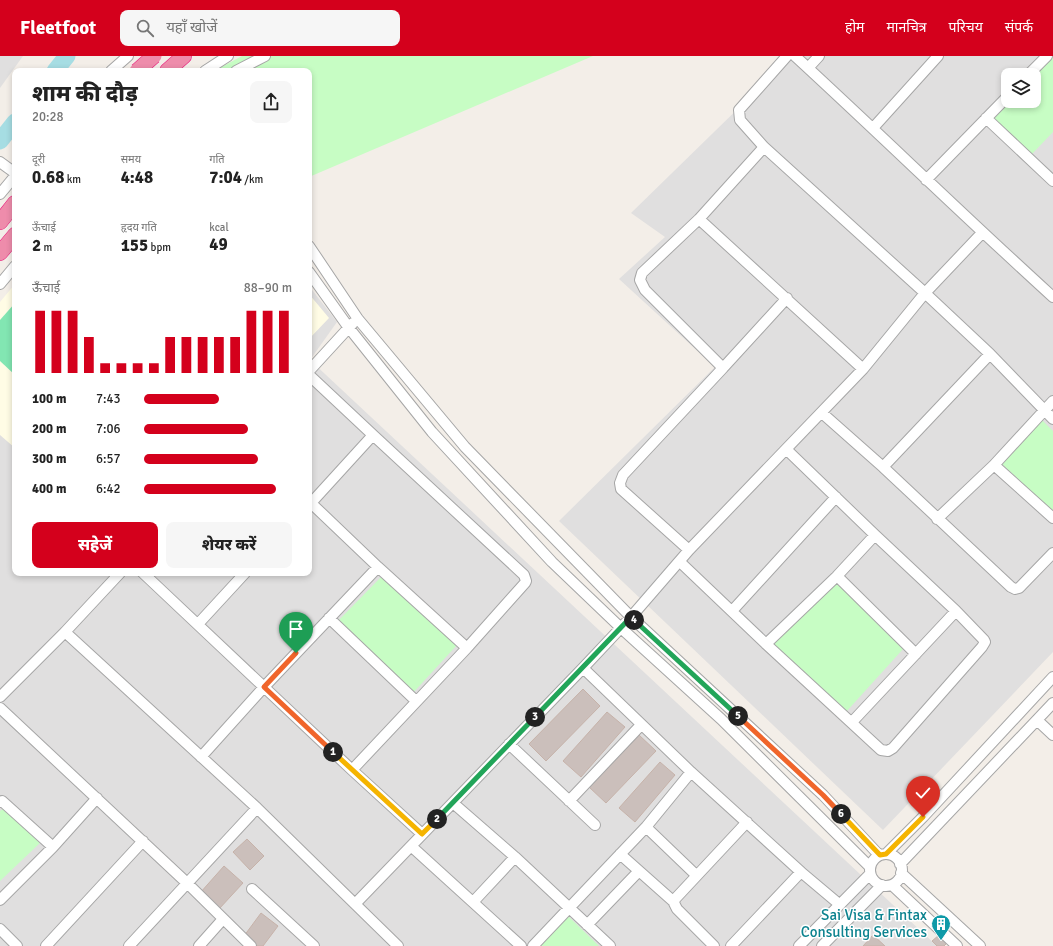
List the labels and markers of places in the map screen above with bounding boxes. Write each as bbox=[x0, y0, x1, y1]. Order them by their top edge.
pin: 4 bbox=[624, 610, 644, 630]
pin bbox=[279, 612, 313, 653]
pin: 5 bbox=[728, 706, 748, 726]
pin: 3 bbox=[525, 707, 545, 727]
pin: 1 bbox=[323, 742, 343, 762]
pin bbox=[906, 776, 940, 817]
pin: 6 bbox=[831, 804, 851, 824]
pin: 2 bbox=[427, 809, 447, 829]
place label: Sai Visa & Fintax Consulting Services bbox=[801, 906, 927, 941]
building icon: Sai Visa & Fintax Consulting Services bbox=[930, 913, 952, 941]

